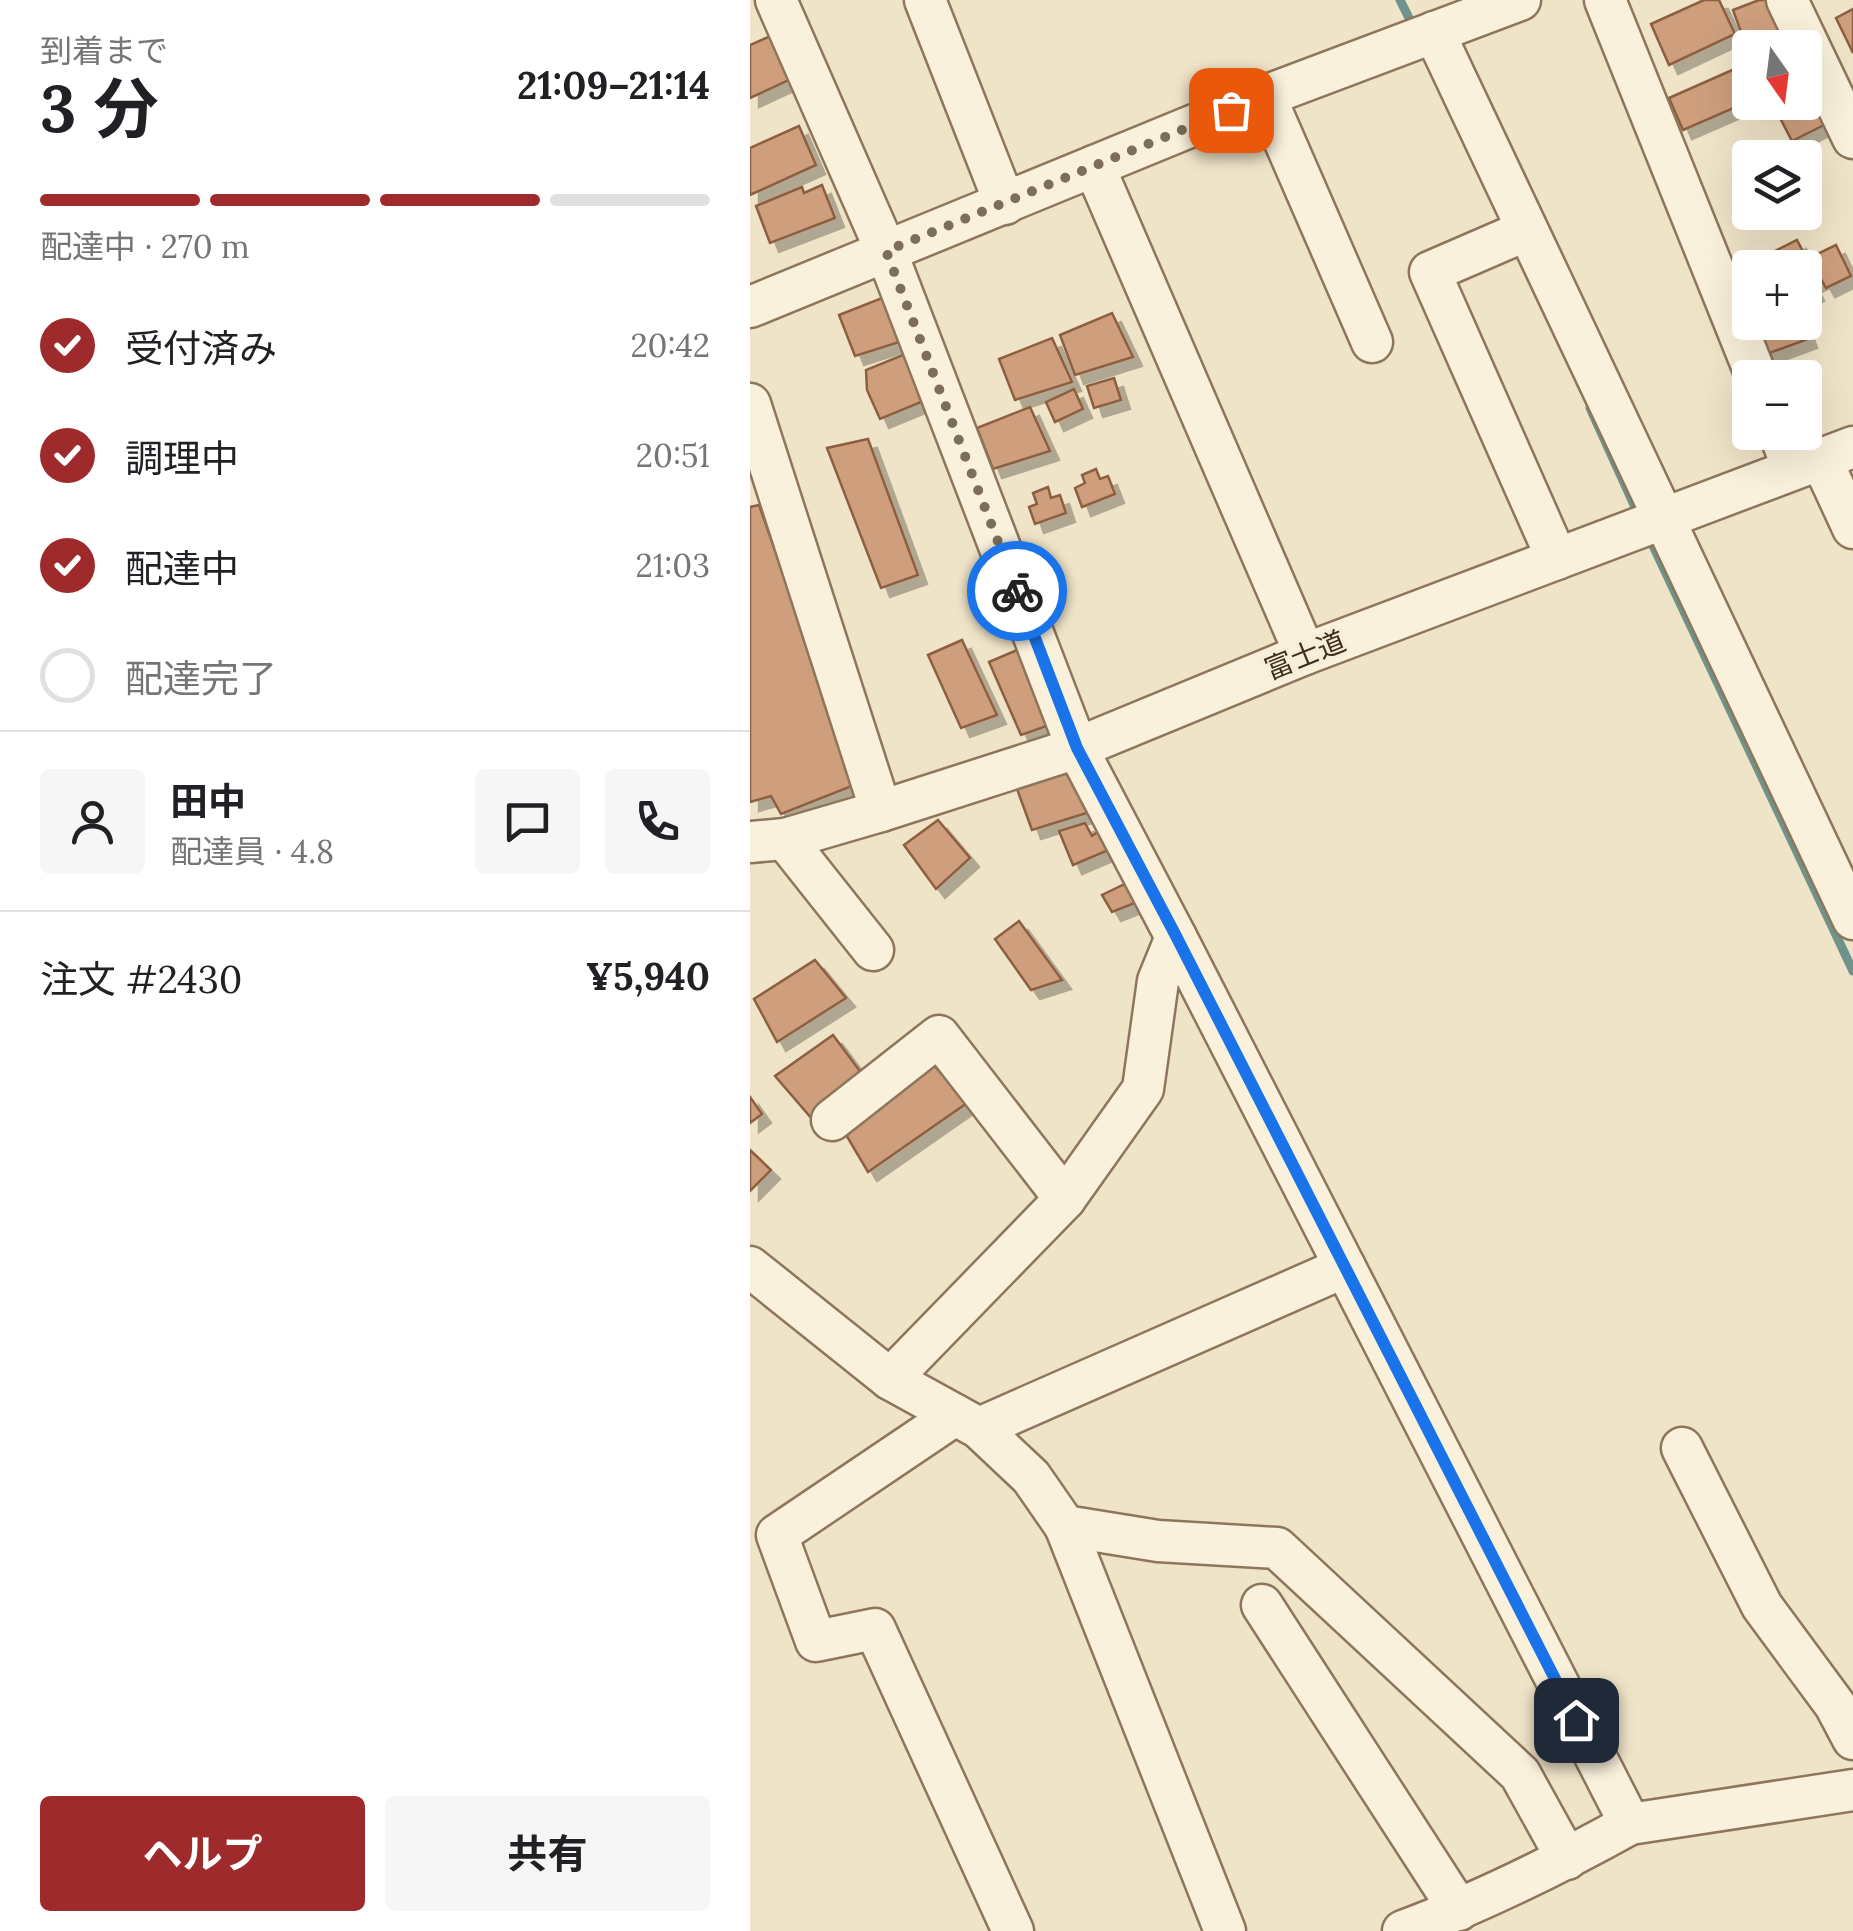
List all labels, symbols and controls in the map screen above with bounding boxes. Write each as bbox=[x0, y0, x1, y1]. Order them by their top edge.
text: 到着まで bbox=[40, 30, 168, 71]
north arrow bbox=[1732, 30, 1822, 120]
map controls bbox=[1732, 30, 1822, 450]
text: 21:09–21:14 bbox=[517, 61, 710, 109]
text: 3 分 bbox=[40, 67, 159, 150]
pin bbox=[1189, 68, 1274, 153]
icon: bag bbox=[1204, 83, 1259, 138]
button: layers bbox=[1732, 140, 1822, 230]
text: 配達中 · 270 m bbox=[40, 226, 250, 267]
button: + bbox=[1732, 250, 1822, 340]
icon: check bbox=[40, 318, 95, 373]
text: 受付済み bbox=[125, 324, 277, 372]
text: 20:42 bbox=[630, 325, 710, 366]
button: − bbox=[1732, 360, 1822, 450]
icon: check bbox=[40, 428, 95, 483]
text: 調理中 bbox=[125, 434, 239, 482]
text: 20:51 bbox=[636, 435, 710, 476]
icon: check bbox=[40, 538, 95, 593]
courier bbox=[967, 541, 1067, 641]
text: 配達中 bbox=[125, 544, 239, 592]
text: 21:03 bbox=[635, 545, 710, 586]
icon: bike bbox=[990, 564, 1045, 619]
street label: 富士道 bbox=[1259, 623, 1351, 687]
text: 配達完了 bbox=[125, 654, 277, 702]
button: person bbox=[40, 769, 145, 874]
button: chat bbox=[475, 769, 580, 874]
button: phone bbox=[605, 769, 710, 874]
text: 田中 bbox=[170, 777, 246, 825]
text: 配達員 · 4.8 bbox=[170, 831, 334, 872]
text: ¥5,940 bbox=[586, 952, 710, 1000]
text: 注文 #2430 bbox=[40, 955, 242, 1003]
pin bbox=[1534, 1678, 1619, 1763]
icon: home bbox=[1549, 1693, 1604, 1748]
button: ヘルプ bbox=[40, 1796, 365, 1911]
button: 共有 bbox=[385, 1796, 710, 1911]

